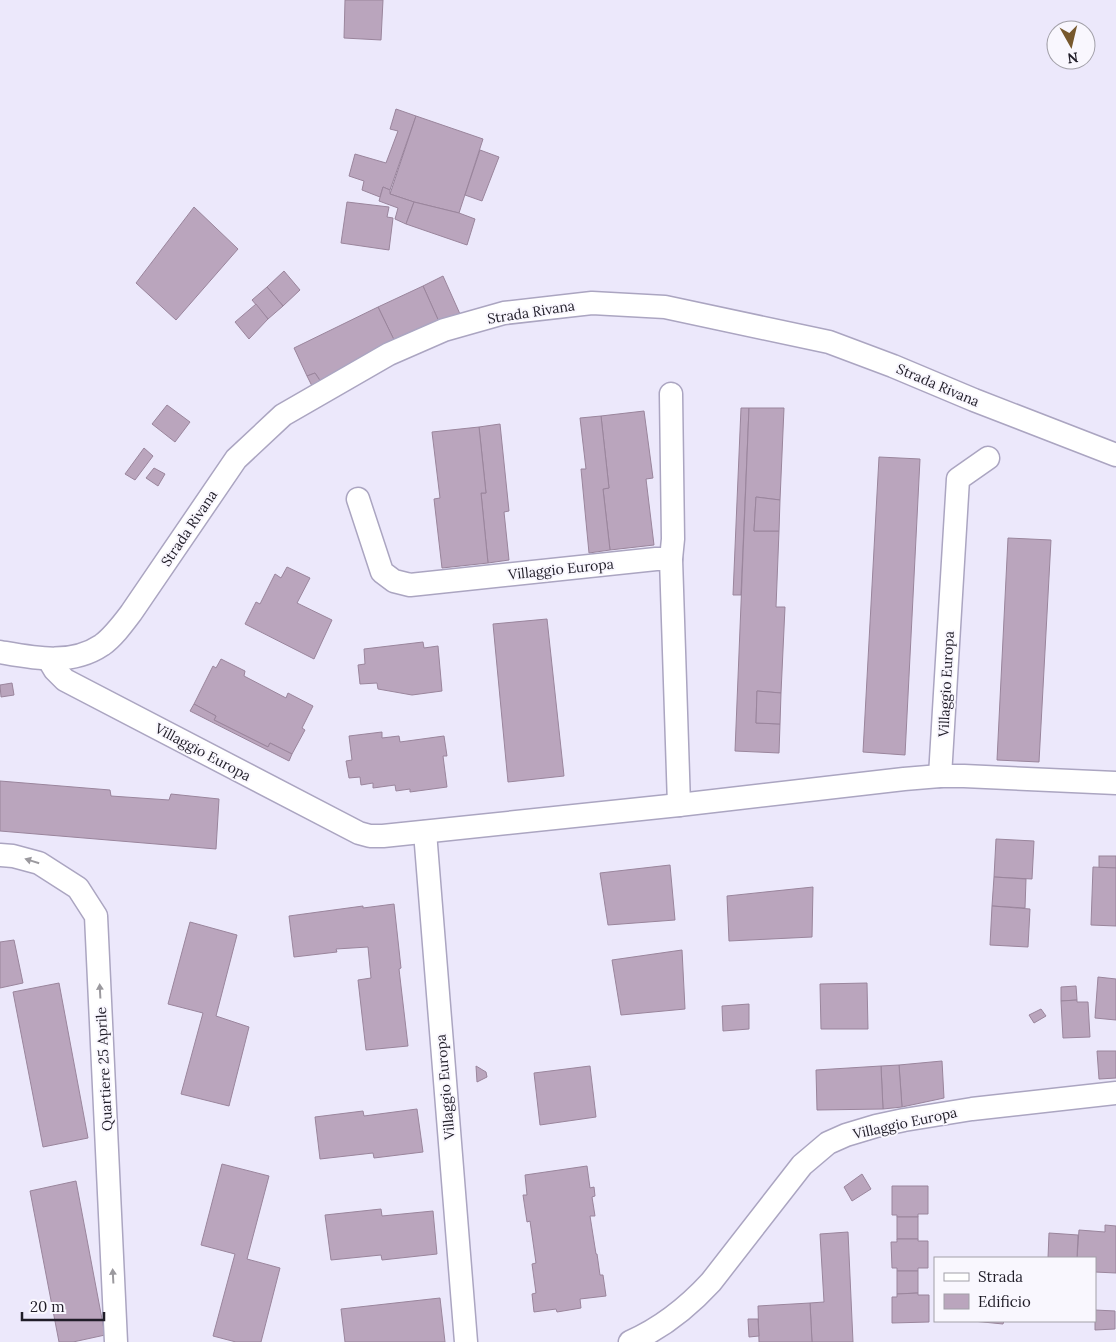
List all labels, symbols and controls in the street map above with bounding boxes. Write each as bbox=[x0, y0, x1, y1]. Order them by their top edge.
north arrow bbox=[1046, 20, 1096, 70]
text: N bbox=[1066, 48, 1079, 68]
street label: Strada Rivana bbox=[486, 296, 576, 328]
street label: Strada Rivana bbox=[894, 359, 982, 411]
street label: Strada Rivana bbox=[157, 486, 221, 570]
street label: Villaggio Europa bbox=[506, 555, 615, 584]
street label: Villaggio Europa bbox=[934, 631, 958, 738]
street label: Villaggio Europa bbox=[151, 719, 254, 785]
one-way arrow bbox=[24, 857, 39, 865]
one-way arrow bbox=[95, 983, 103, 999]
street label: Quartiere 25 Aprile bbox=[92, 1006, 116, 1132]
street label: Villaggio Europa bbox=[431, 1033, 459, 1142]
street label: Villaggio Europa bbox=[850, 1103, 959, 1143]
legend bbox=[934, 1257, 1096, 1322]
text: Strada bbox=[978, 1267, 1023, 1286]
one-way arrow bbox=[109, 1268, 117, 1284]
scale bar bbox=[22, 1290, 105, 1322]
text: Edificio bbox=[978, 1292, 1031, 1311]
text: 20 m bbox=[30, 1297, 65, 1316]

